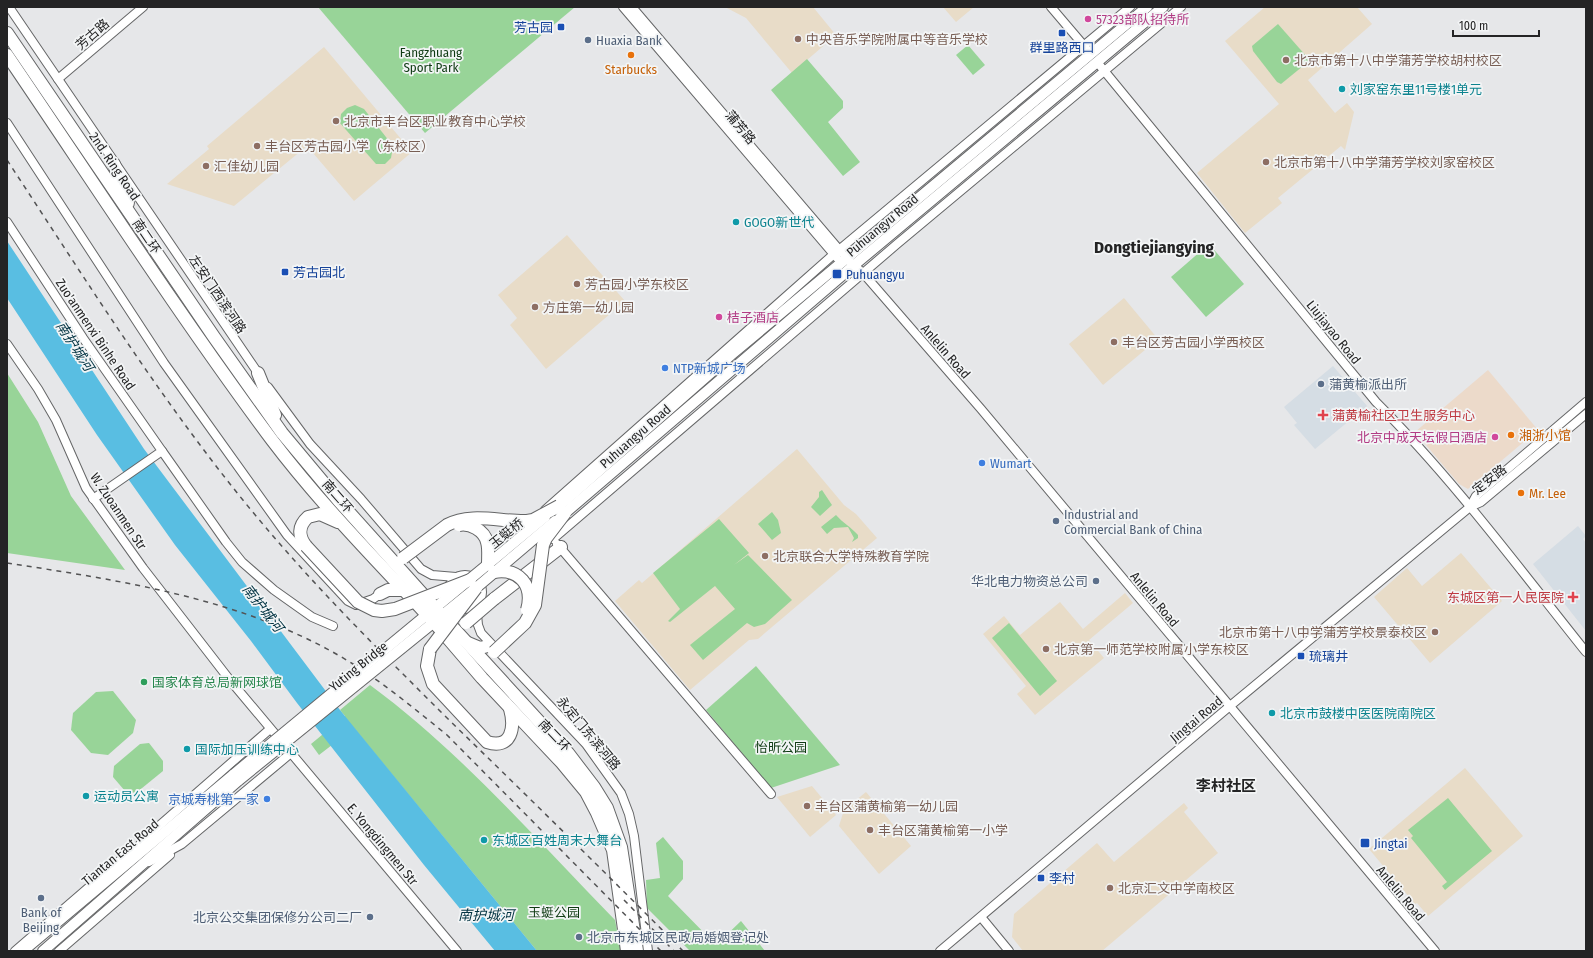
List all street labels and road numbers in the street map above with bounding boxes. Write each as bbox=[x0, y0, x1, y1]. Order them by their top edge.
street label: 芳古路 bbox=[73, 16, 112, 53]
street label: 蒲芳路 bbox=[722, 108, 759, 147]
street label: 2nd. Ring Road bbox=[86, 129, 143, 203]
street label: Puhuangyu Road bbox=[843, 191, 921, 260]
street label: 南二环 bbox=[129, 216, 164, 257]
street label: 左安门西滨河路 bbox=[186, 252, 249, 336]
street label: Zuo'anmenxi Binhe Road bbox=[53, 276, 138, 393]
street label: Liujiayao Road bbox=[1303, 298, 1364, 367]
street label: Anlelin Road bbox=[918, 321, 973, 382]
street label: Puhuangyu Road bbox=[597, 402, 674, 471]
street label: 定安路 bbox=[1469, 461, 1509, 497]
street label: W. Zuoanmen Str bbox=[87, 470, 150, 553]
street label: 南二环 bbox=[319, 477, 356, 516]
street label: 玉蜓桥 bbox=[486, 515, 526, 551]
street label: Anlelin Road bbox=[1127, 569, 1182, 630]
street label: Yuting Bridge bbox=[326, 638, 390, 694]
street label: Jingtai Road bbox=[1167, 693, 1226, 746]
street label: 永定门东滨河路 bbox=[554, 694, 624, 773]
street label: 南二环 bbox=[536, 716, 574, 755]
street label: E. Yongdingmen Str bbox=[344, 800, 421, 889]
street label: Tiantan East Road bbox=[79, 816, 162, 889]
street label: Anlelin Road bbox=[1373, 863, 1428, 924]

